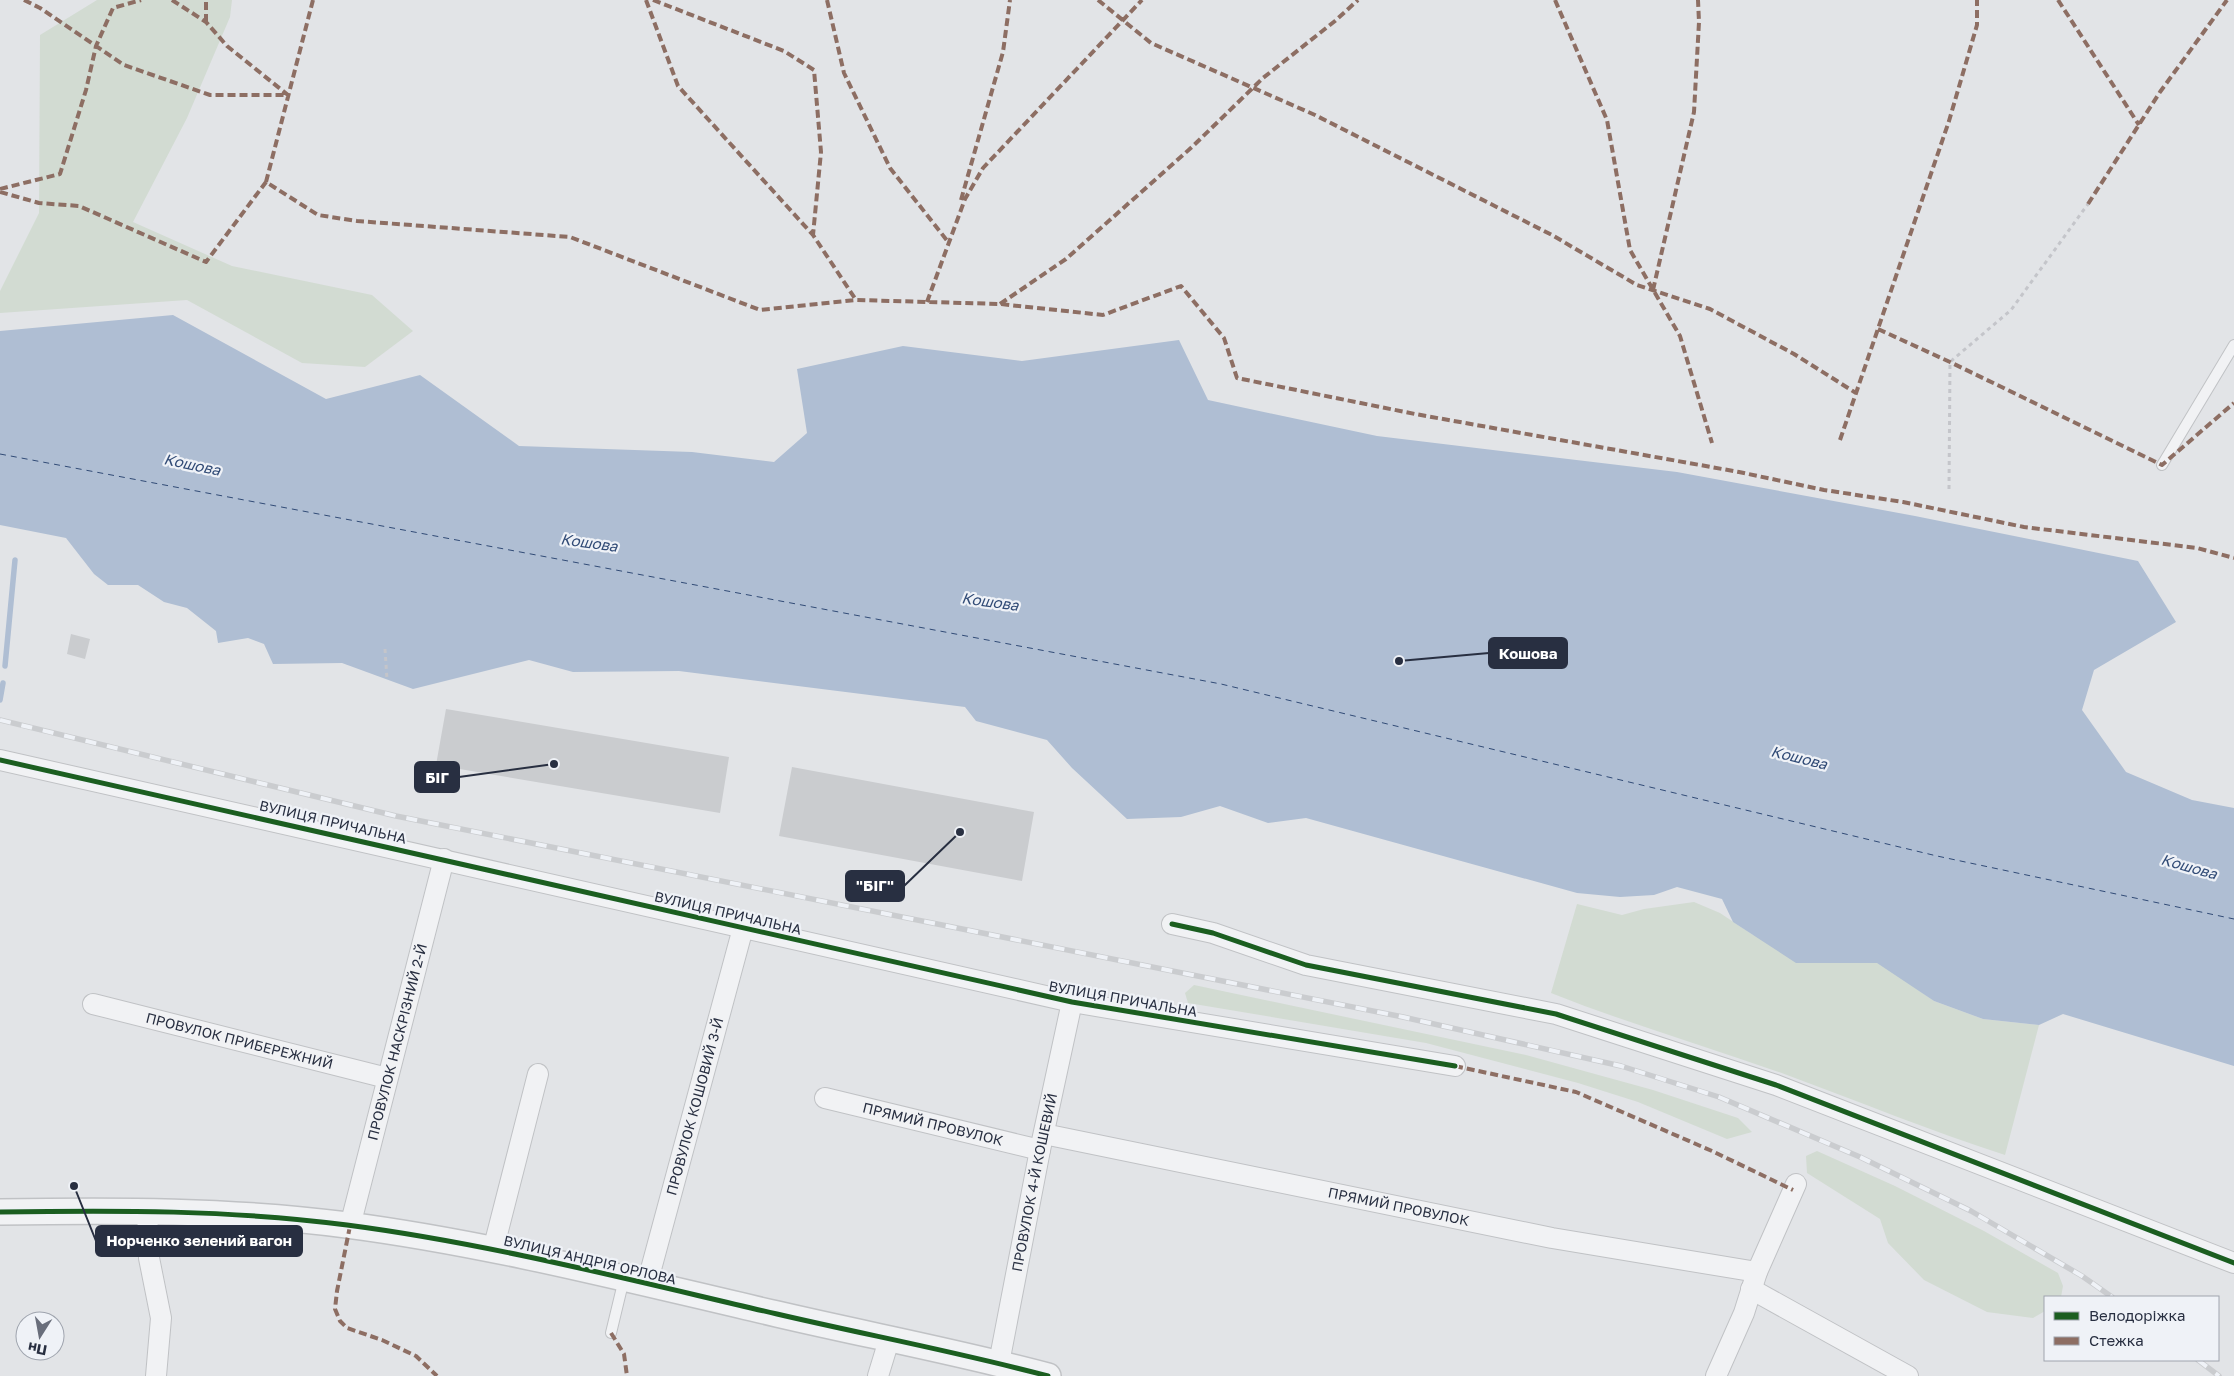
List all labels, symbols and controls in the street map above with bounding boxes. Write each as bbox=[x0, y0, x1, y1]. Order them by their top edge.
water label: Кошова bbox=[162, 449, 223, 479]
water label: Кошова bbox=[560, 529, 619, 555]
water label: Кошова bbox=[961, 588, 1020, 614]
callout: Кошова bbox=[1489, 638, 1567, 668]
text: Кошова bbox=[1499, 644, 1558, 662]
water label: Кошова bbox=[1769, 741, 1830, 773]
callout: БІГ bbox=[415, 762, 459, 792]
text: БІГ bbox=[425, 768, 449, 786]
street label: ВУЛИЦЯ ПРИЧАЛЬНА bbox=[258, 796, 409, 847]
water label: Кошова bbox=[2159, 849, 2220, 883]
callout: "БІГ" bbox=[846, 871, 904, 901]
text: "БІГ" bbox=[856, 876, 894, 894]
street label: ВУЛИЦЯ ПРИЧАЛЬНА bbox=[653, 887, 804, 938]
street label: ПРОВУЛОК НАСКРІЗНИЙ 2-Й bbox=[363, 942, 430, 1142]
street label: ВУЛИЦЯ ПРИЧАЛЬНА bbox=[1048, 977, 1199, 1020]
street label: ПРОВУЛОК ПРИБЕРЕЖНИЙ bbox=[144, 1009, 335, 1072]
street label: ПРОВУЛОК КОШОВИЙ 3-Й bbox=[662, 1015, 726, 1197]
street label: ПРОВУЛОК 4-Й КОШЕВИЙ bbox=[1008, 1091, 1060, 1273]
street label: ПРЯМИЙ ПРОВУЛОК bbox=[861, 1098, 1005, 1149]
street label: ПРЯМИЙ ПРОВУЛОК bbox=[1327, 1183, 1471, 1229]
callout: Норченко зелений вагон bbox=[96, 1226, 302, 1256]
text: Норченко зелений вагон bbox=[106, 1231, 292, 1249]
street label: ВУЛИЦЯ АНДРІЯ ОРЛОВА bbox=[502, 1231, 679, 1288]
legend bbox=[2044, 1296, 2219, 1361]
text: Велодоріжка bbox=[2089, 1306, 2186, 1324]
north arrow bbox=[15, 1311, 65, 1361]
text: Стежка bbox=[2089, 1331, 2144, 1349]
text: Пн bbox=[26, 1339, 48, 1359]

